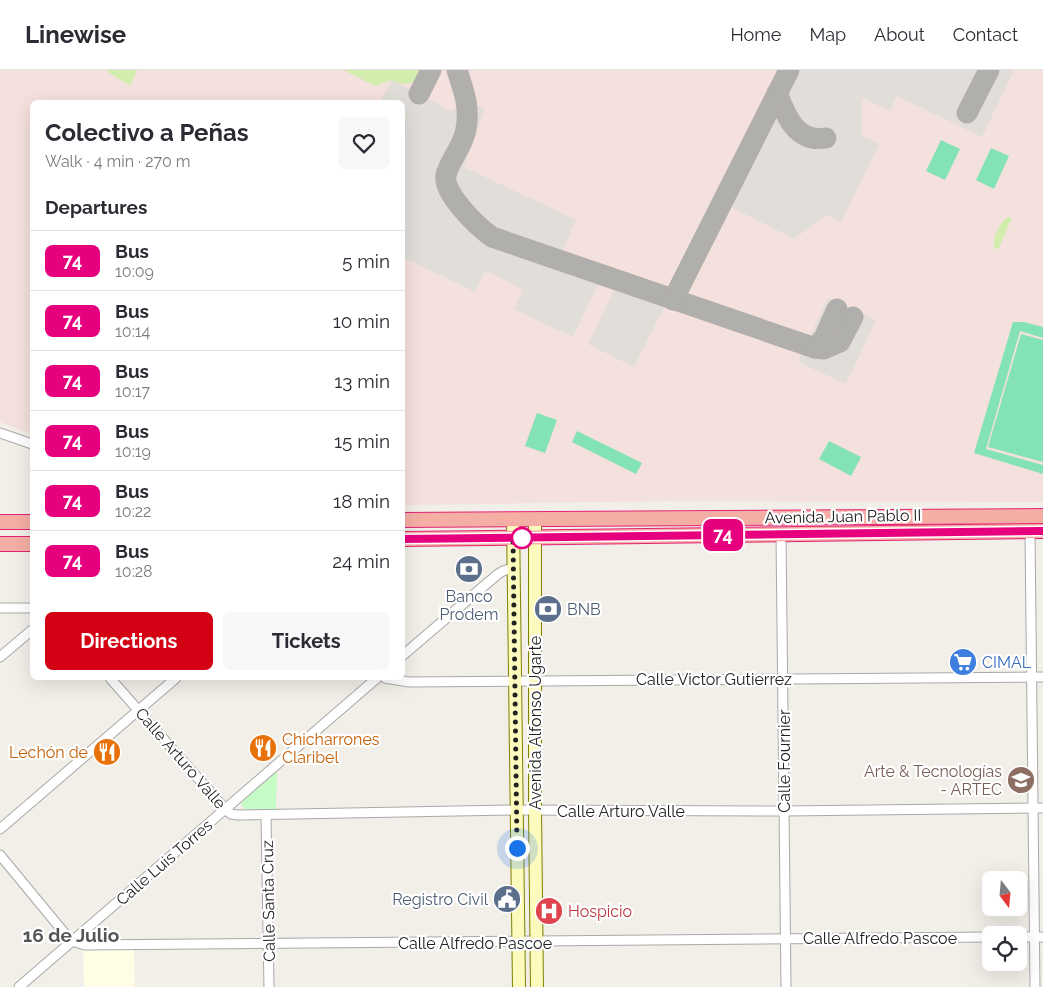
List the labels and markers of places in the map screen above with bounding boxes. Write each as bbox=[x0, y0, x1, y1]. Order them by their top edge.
unlabelled marker bbox=[511, 527, 533, 549]
bank icon: Banco Prodem bbox=[454, 554, 484, 584]
place label: Banco Prodem bbox=[440, 587, 498, 624]
bank icon: BNB bbox=[533, 594, 563, 624]
place label: BNB bbox=[567, 600, 601, 619]
supermarket icon: CIMAL bbox=[948, 647, 978, 677]
place label: CIMAL bbox=[982, 653, 1032, 672]
place label: Chicharrones Claribel bbox=[282, 730, 380, 767]
restaurant icon: Chicharrones Claribel bbox=[248, 733, 278, 763]
restaurant icon: Lechón de bbox=[92, 737, 122, 767]
place label: Lechón de bbox=[9, 743, 88, 762]
place label: Arte & Tecnologías - ARTEC bbox=[864, 762, 1002, 799]
school or university icon: Arte & Tecnologías - ARTEC bbox=[1006, 765, 1036, 795]
public building icon: Registro Civil bbox=[492, 884, 522, 914]
place label: Registro Civil bbox=[392, 890, 489, 909]
hospital icon: Hospicio bbox=[534, 896, 564, 926]
place label: Hospicio bbox=[568, 902, 632, 921]

